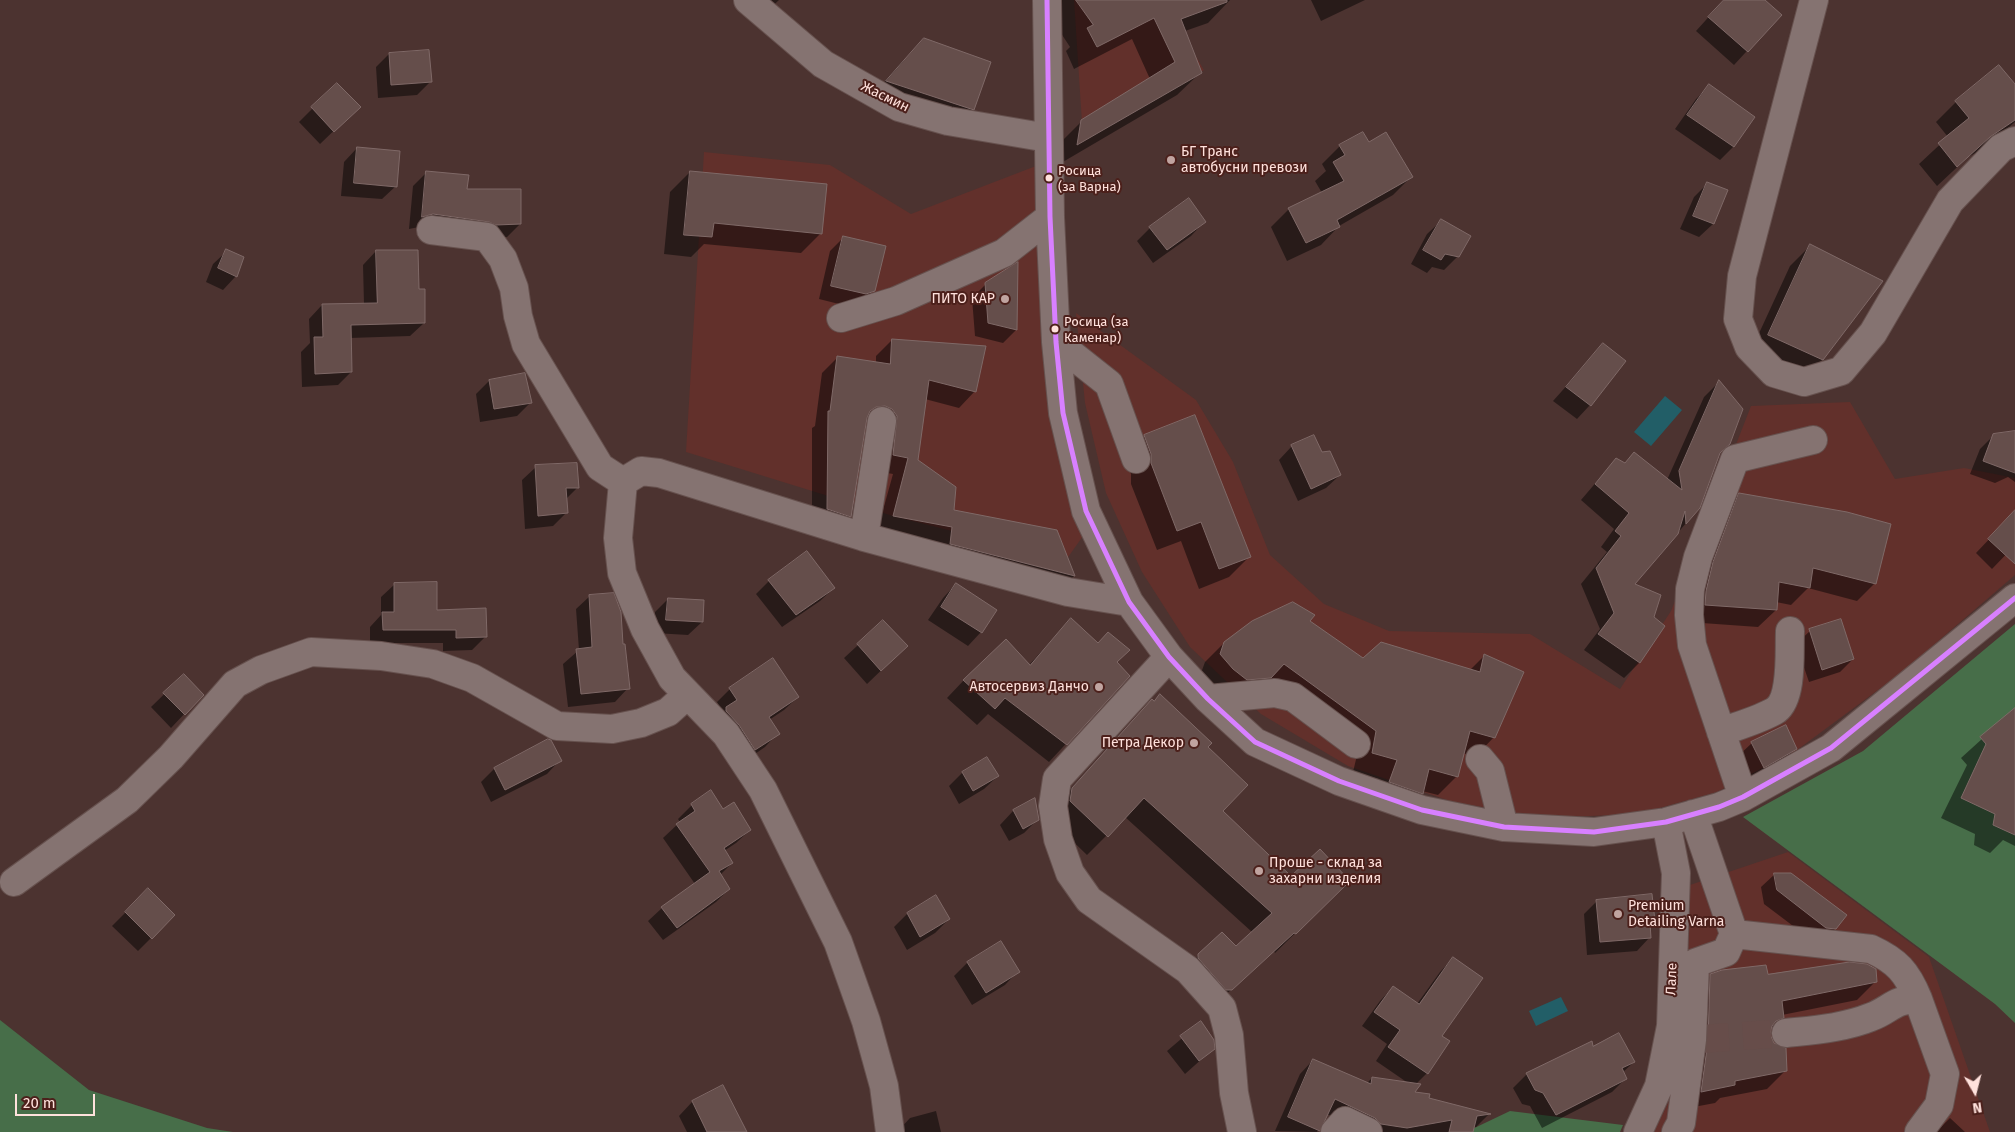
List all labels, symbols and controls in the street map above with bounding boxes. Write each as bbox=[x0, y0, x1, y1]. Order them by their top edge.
street label: Жасмин bbox=[858, 78, 912, 116]
place label: БГ Транс автобусни превози bbox=[1181, 144, 1308, 176]
marker: БГ Транс автобусни превози bbox=[1165, 154, 1177, 166]
place label: Росица (за Варна) bbox=[1058, 163, 1121, 194]
marker: Росица (за Варна) bbox=[1044, 173, 1054, 183]
place label: ПИТО КАР bbox=[931, 291, 995, 307]
marker: ПИТО КАР bbox=[999, 293, 1011, 305]
place label: Росица (за Каменар) bbox=[1064, 314, 1129, 345]
marker: Росица (за Каменар) bbox=[1050, 324, 1060, 334]
place label: Автосервиз Данчо bbox=[969, 679, 1089, 695]
marker: Автосервиз Данчо bbox=[1093, 681, 1105, 693]
place label: Петра Декор bbox=[1102, 735, 1184, 751]
marker: Петра Декор bbox=[1188, 737, 1200, 749]
place label: Проше - склад за захарни изделия bbox=[1269, 855, 1382, 888]
marker: Проше - склад за захарни изделия bbox=[1253, 865, 1265, 877]
place label: Premium Detailing Varna bbox=[1628, 898, 1724, 930]
marker: Premium Detailing Varna bbox=[1612, 908, 1624, 920]
street label: Лале bbox=[1663, 962, 1681, 996]
north arrow bbox=[1950, 1067, 2000, 1117]
scale bar bbox=[18, 1084, 98, 1116]
text: 20 m bbox=[23, 1094, 56, 1112]
text: N bbox=[1971, 1098, 1983, 1116]

